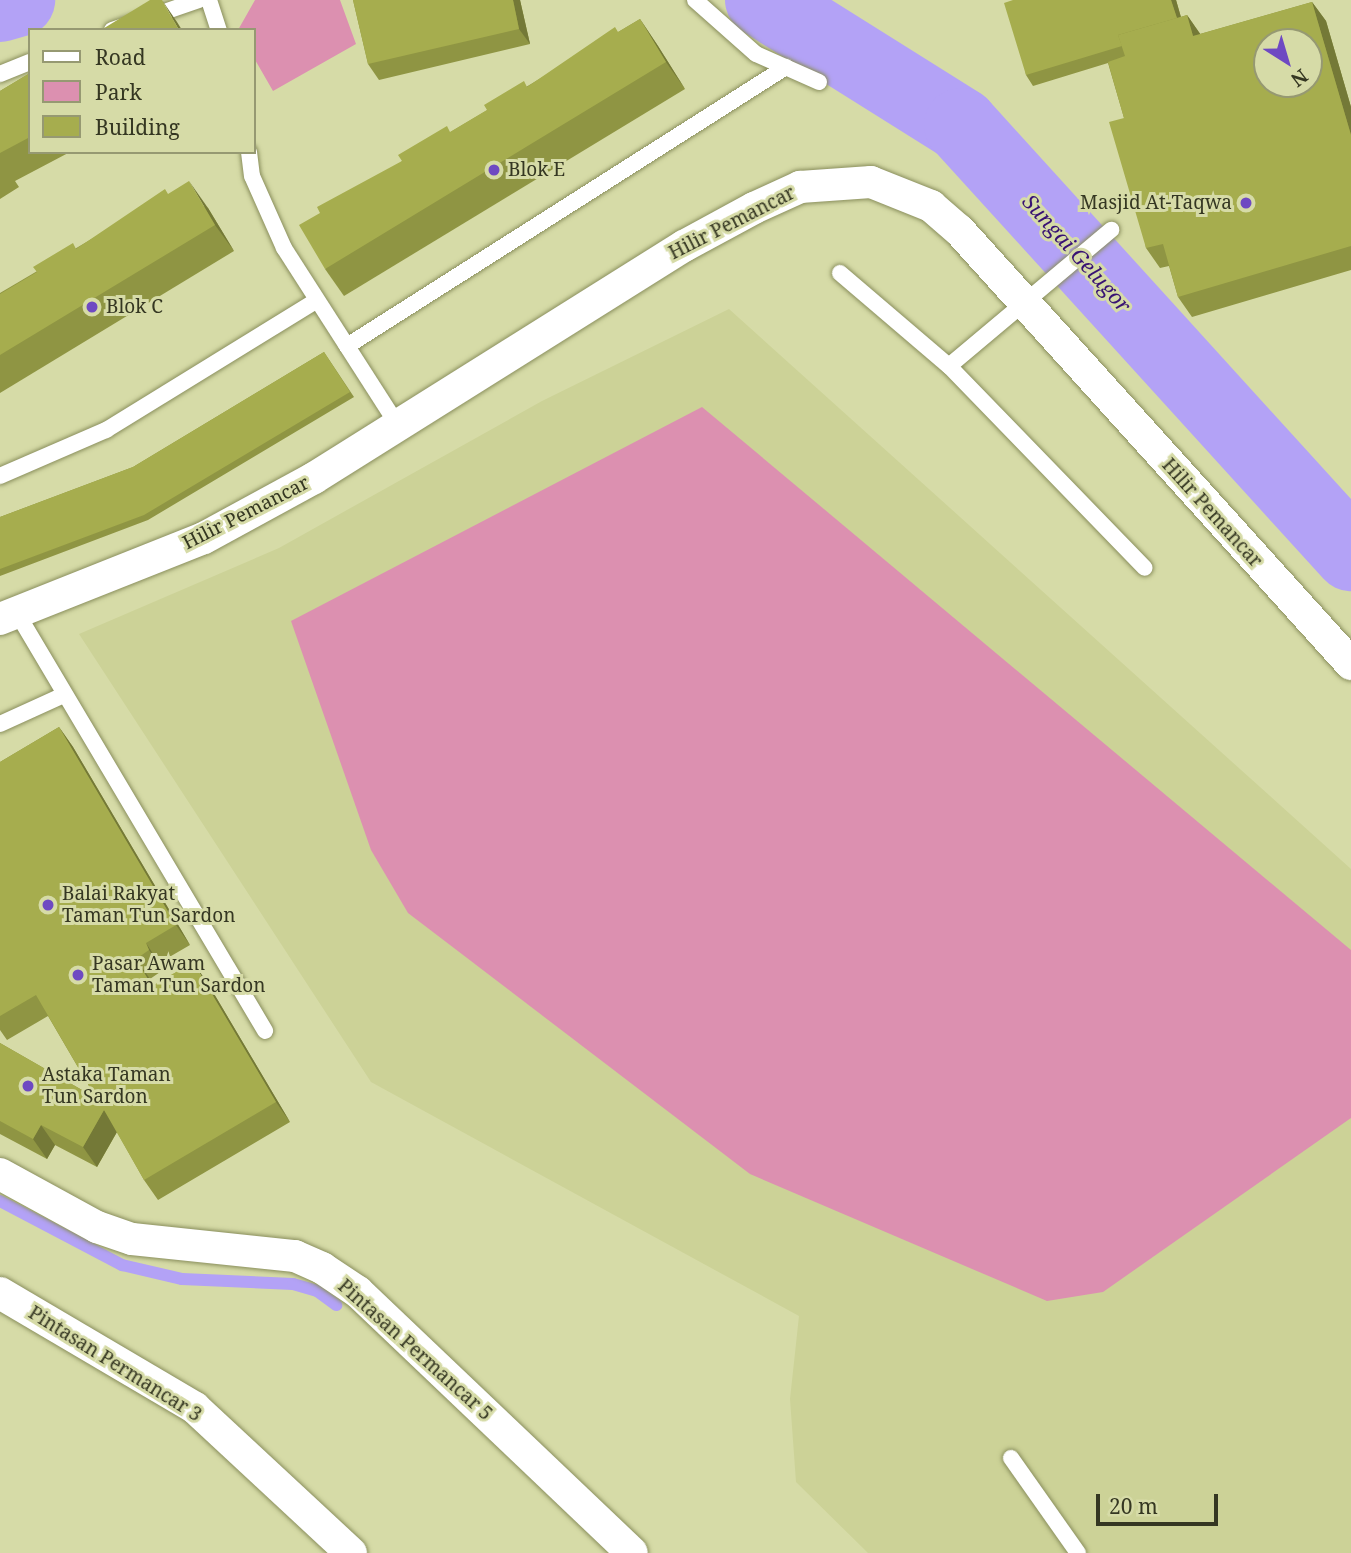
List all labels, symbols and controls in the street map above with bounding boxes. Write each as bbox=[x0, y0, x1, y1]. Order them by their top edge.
legend bbox=[28, 28, 256, 154]
north arrow bbox=[1253, 28, 1323, 98]
text: Road bbox=[95, 43, 146, 71]
text: N bbox=[1286, 63, 1313, 93]
text: Park bbox=[95, 78, 142, 106]
text: Building bbox=[95, 113, 180, 141]
place label: Blok E bbox=[508, 159, 565, 181]
marker: Blok E bbox=[486, 162, 502, 178]
street label: Hilir Pemancar bbox=[665, 181, 799, 265]
water label: Sungai Gelugor bbox=[1017, 189, 1137, 317]
place label: Masjid At-Taqwa bbox=[1080, 192, 1232, 214]
marker: Masjid At-Taqwa bbox=[1238, 195, 1254, 211]
place label: Blok C bbox=[106, 296, 163, 318]
marker: Blok C bbox=[84, 299, 100, 315]
street label: Hilir Pemancar bbox=[1157, 454, 1267, 572]
street label: Hilir Pemancar bbox=[179, 471, 313, 555]
place label: Balai Rakyat Taman Tun Sardon bbox=[62, 883, 235, 927]
marker: Balai Rakyat Taman Tun Sardon bbox=[40, 897, 56, 913]
place label: Pasar Awam Taman Tun Sardon bbox=[92, 953, 265, 997]
marker: Pasar Awam Taman Tun Sardon bbox=[70, 967, 86, 983]
place label: Astaka Taman Tun Sardon bbox=[42, 1064, 171, 1108]
marker: Astaka Taman Tun Sardon bbox=[20, 1078, 36, 1094]
street label: Pintasan Permancar 5 bbox=[333, 1275, 497, 1425]
street label: Pintasan Permancar 3 bbox=[24, 1301, 206, 1427]
scale bar bbox=[1099, 1480, 1222, 1524]
text: 20 m bbox=[1109, 1492, 1158, 1520]

